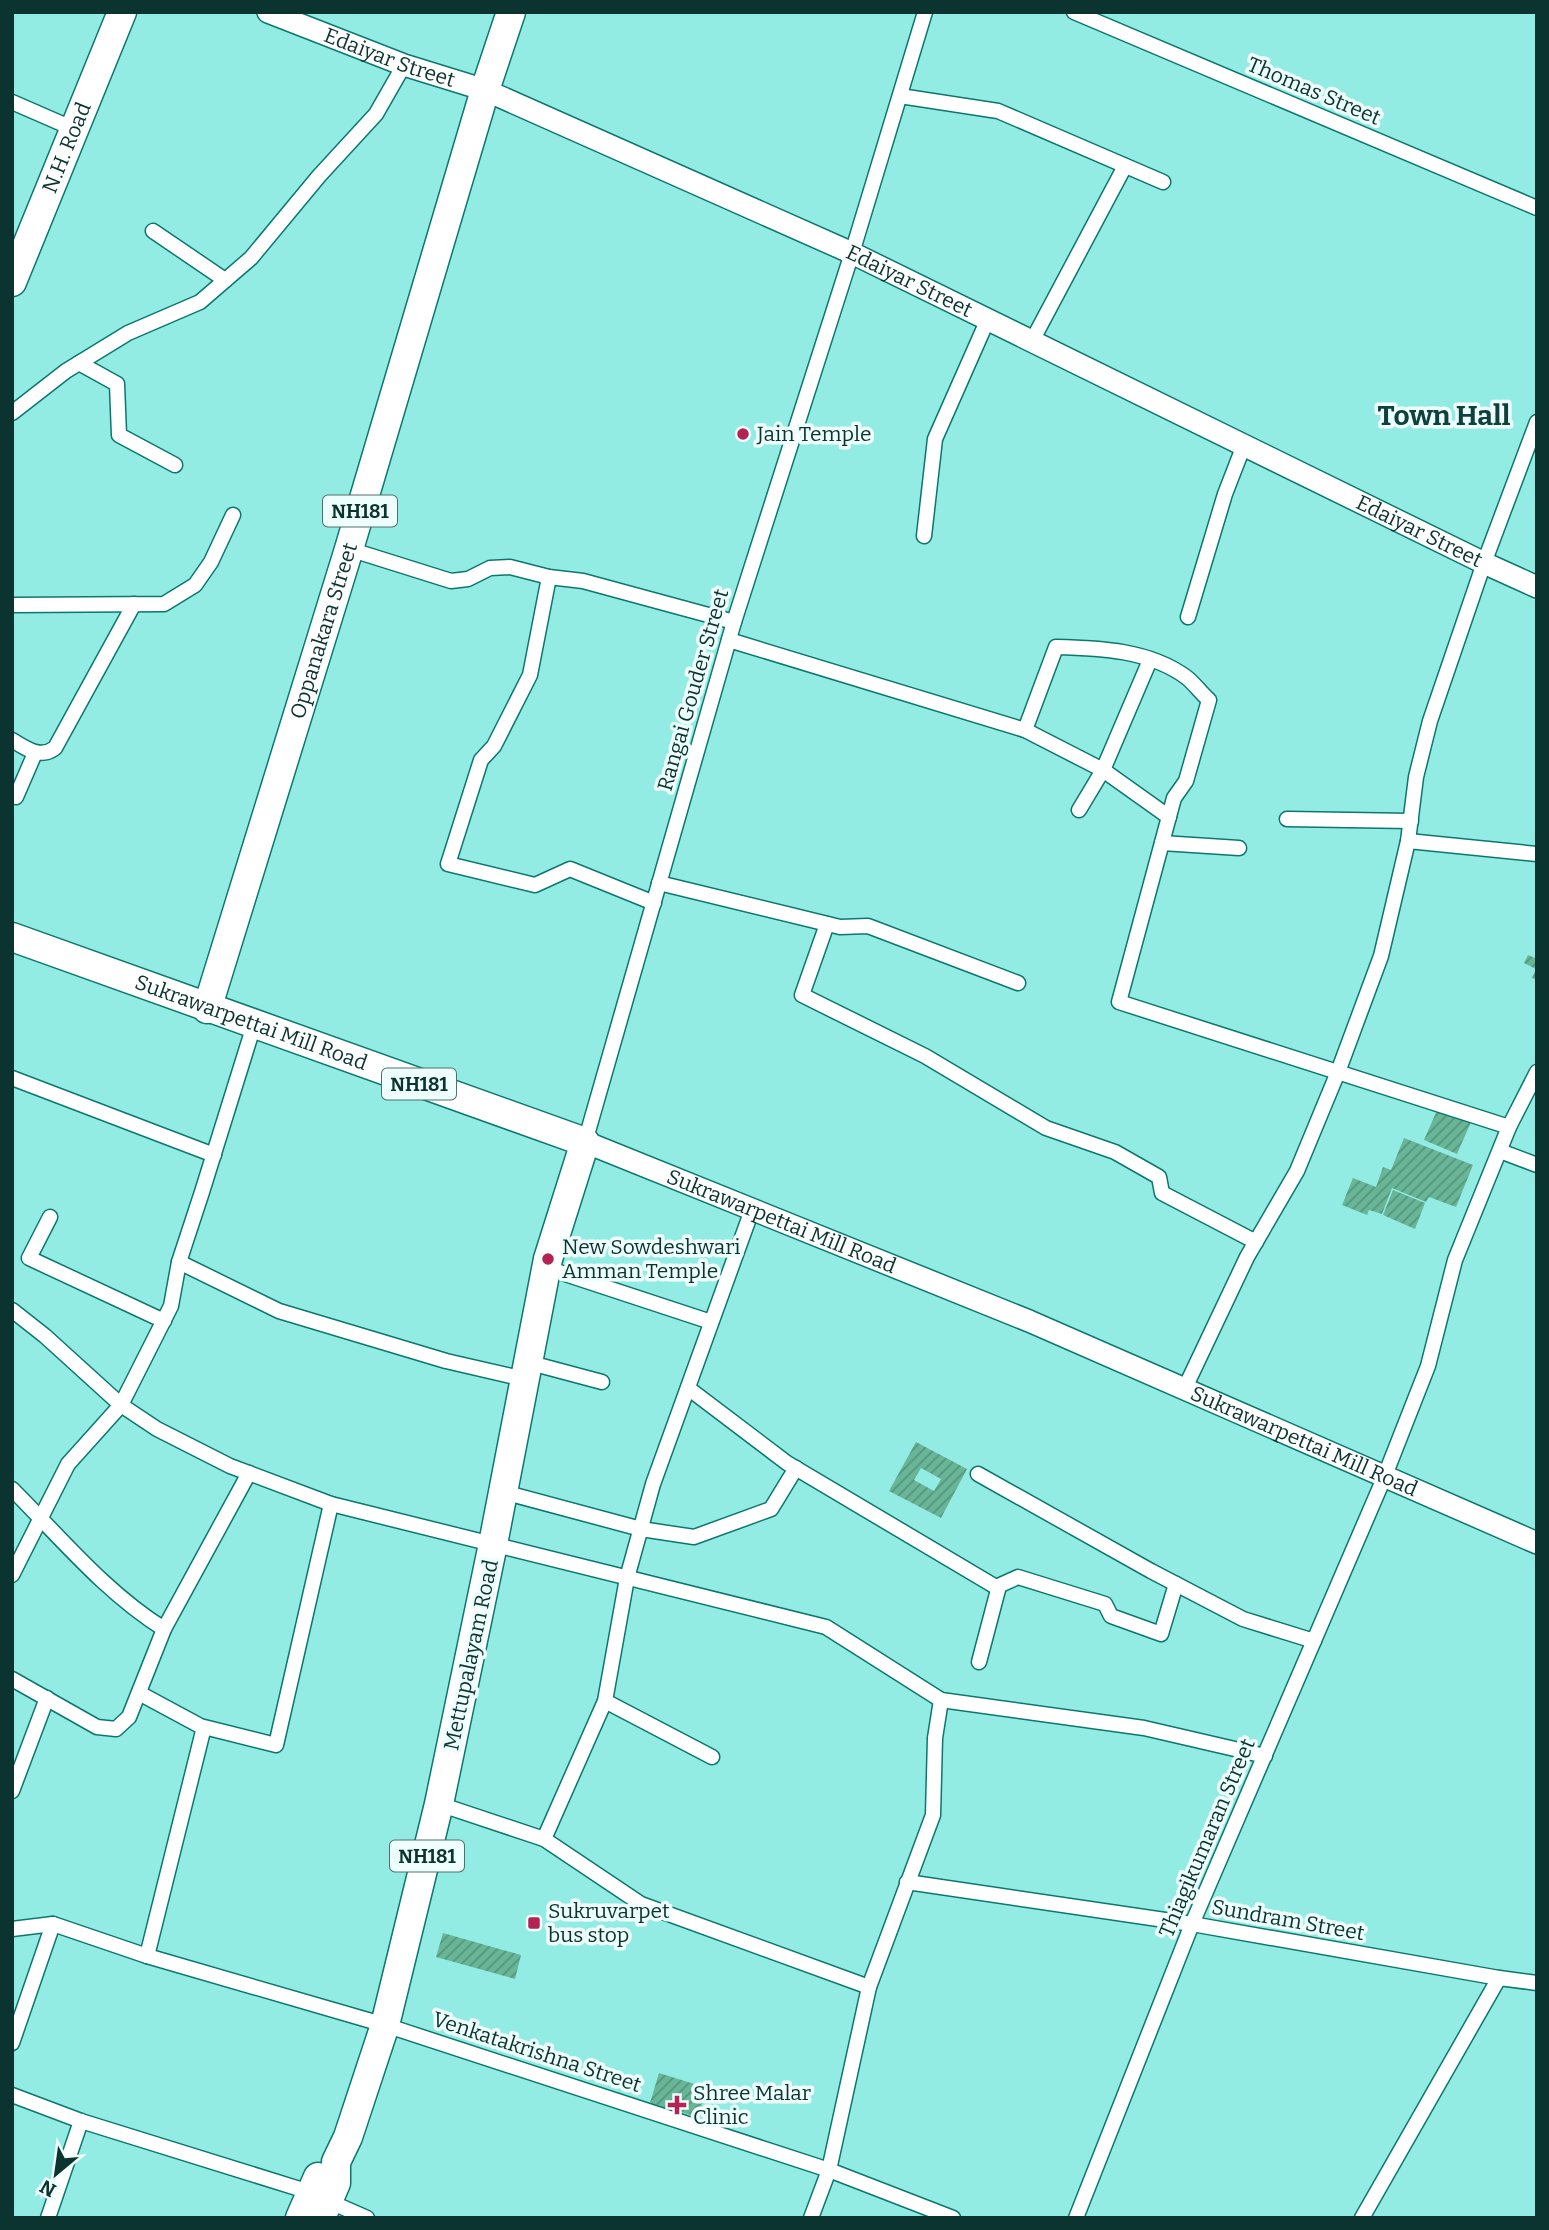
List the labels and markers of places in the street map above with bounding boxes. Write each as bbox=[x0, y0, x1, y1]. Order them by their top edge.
place label: Jain Temple bbox=[756, 421, 872, 447]
marker: Jain Temple bbox=[735, 426, 751, 442]
place label: New Sowdeshwari Amman Temple bbox=[562, 1234, 740, 1284]
marker: New Sowdeshwari Amman Temple bbox=[540, 1251, 556, 1267]
place label: Sukruvarpet bus stop bbox=[548, 1898, 670, 1948]
marker: Sukruvarpet bus stop bbox=[526, 1915, 542, 1931]
place label: Shree Malar Clinic bbox=[693, 2080, 811, 2130]
marker: Shree Malar Clinic bbox=[667, 2095, 687, 2115]

